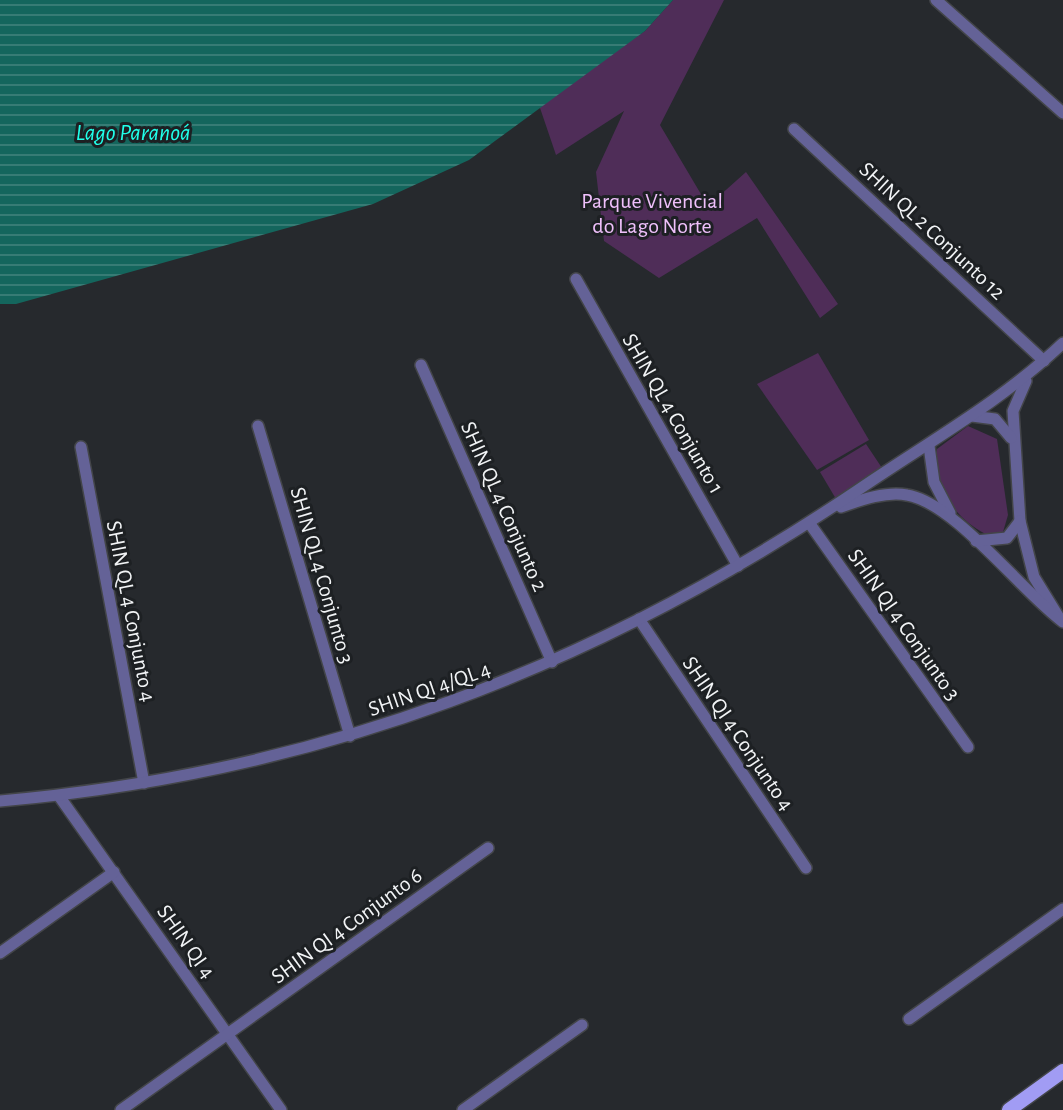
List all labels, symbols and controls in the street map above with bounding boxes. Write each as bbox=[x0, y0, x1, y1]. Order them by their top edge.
water label: Lago Paranoá bbox=[75, 121, 191, 145]
street label: SHIN QL 2 Conjunto 12 bbox=[855, 158, 1009, 304]
park label: Parque Vivencial do Lago Norte bbox=[581, 190, 723, 237]
street label: SHIN QL 4 Conjunto 1 bbox=[618, 330, 728, 497]
street label: SHIN QL 4 Conjunto 2 bbox=[457, 418, 551, 595]
street label: SHIN QL 4 Conjunto 3 bbox=[286, 485, 358, 666]
street label: SHIN QL 4 Conjunto 4 bbox=[103, 519, 159, 704]
street label: SHIN QI 4 Conjunto 3 bbox=[844, 545, 965, 704]
street label: SHIN QI 4 Conjunto 4 bbox=[679, 653, 798, 815]
street label: SHIN QI 4/QL 4 bbox=[365, 658, 493, 720]
street label: SHIN QI 4 Conjunto 6 bbox=[267, 864, 426, 988]
street label: SHIN QI 4 bbox=[153, 901, 219, 982]

